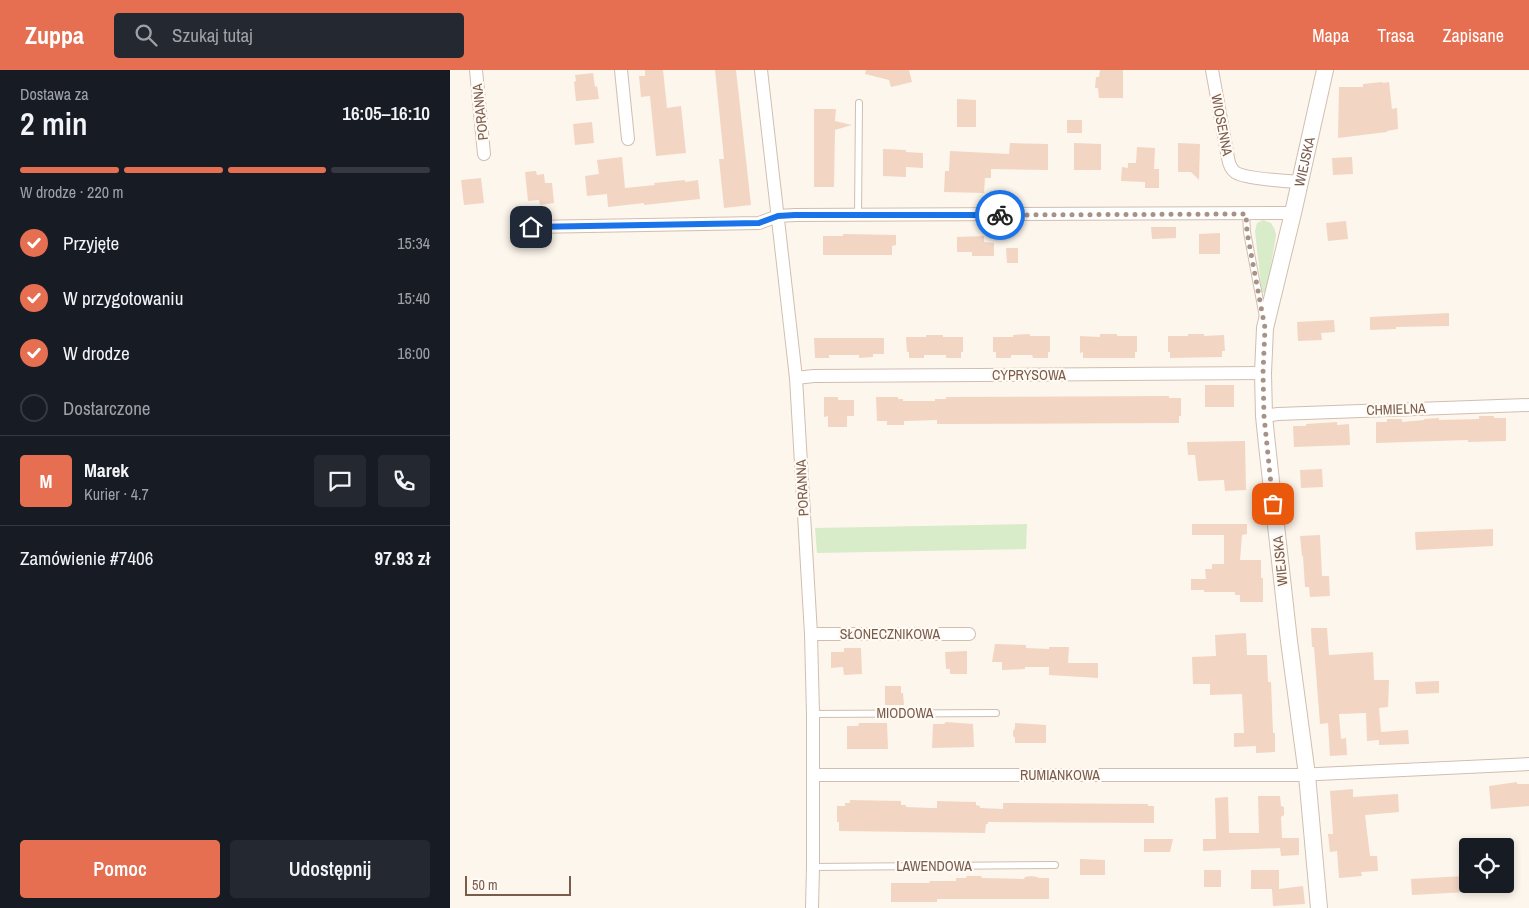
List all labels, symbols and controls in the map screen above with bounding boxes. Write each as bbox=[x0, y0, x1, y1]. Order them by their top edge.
search box bbox=[114, 13, 464, 58]
text: Zuppa bbox=[25, 19, 84, 51]
icon: search bbox=[132, 21, 160, 49]
text: Szukaj tutaj bbox=[172, 22, 253, 48]
text: Mapa bbox=[1312, 23, 1349, 48]
text: Trasa bbox=[1377, 23, 1414, 48]
text: Zapisane bbox=[1442, 23, 1504, 48]
street label: PORANNA bbox=[468, 82, 492, 141]
text: Dostawa za bbox=[20, 83, 89, 105]
street label: WIOSENNA bbox=[1207, 93, 1237, 158]
text: 16:05–16:10 bbox=[342, 100, 430, 126]
text: 2 min bbox=[20, 102, 88, 145]
street label: WIEJSKA bbox=[1290, 135, 1319, 188]
text: W drodze · 220 m bbox=[20, 181, 124, 203]
courier bbox=[975, 190, 1025, 240]
icon: bike bbox=[986, 201, 1014, 229]
pin bbox=[510, 206, 552, 248]
icon: home bbox=[517, 213, 545, 241]
icon: check bbox=[20, 229, 48, 257]
text: Przyjęte bbox=[63, 230, 119, 256]
text: 15:34 bbox=[397, 232, 430, 254]
icon: check bbox=[20, 284, 48, 312]
text: W przygotowaniu bbox=[63, 285, 183, 311]
text: 15:40 bbox=[397, 287, 430, 309]
icon: check bbox=[20, 339, 48, 367]
text: W drodze bbox=[63, 340, 130, 366]
text: 16:00 bbox=[397, 342, 430, 364]
street label: CYPRYSOWA bbox=[992, 366, 1066, 384]
text: Dostarczone bbox=[63, 395, 150, 421]
street label: CHMIELNA bbox=[1366, 399, 1426, 419]
button: chat bbox=[314, 455, 366, 507]
button: phone bbox=[378, 455, 430, 507]
text: Marek bbox=[84, 457, 129, 483]
street label: PORANNA bbox=[792, 459, 812, 517]
text: M bbox=[40, 468, 52, 494]
text: Kurier · 4.7 bbox=[84, 483, 149, 505]
pin bbox=[1252, 483, 1294, 525]
icon: bag bbox=[1259, 490, 1287, 518]
street label: WIEJSKA bbox=[1268, 535, 1292, 587]
text: Zamówienie #7406 bbox=[20, 545, 153, 571]
text: 97.93 zł bbox=[375, 545, 430, 571]
street label: SŁONECZNIKOWA bbox=[840, 625, 941, 643]
street label: MIODOWA bbox=[877, 704, 934, 722]
street label: RUMIANKOWA bbox=[1020, 766, 1100, 784]
map controls bbox=[1459, 838, 1514, 893]
button: locate bbox=[1459, 838, 1514, 893]
button: Pomoc bbox=[20, 840, 220, 898]
button: Udostępnij bbox=[230, 840, 430, 898]
street label: LAWENDOWA bbox=[896, 857, 972, 875]
scale bar bbox=[465, 873, 571, 896]
text: 50 m bbox=[472, 876, 498, 894]

